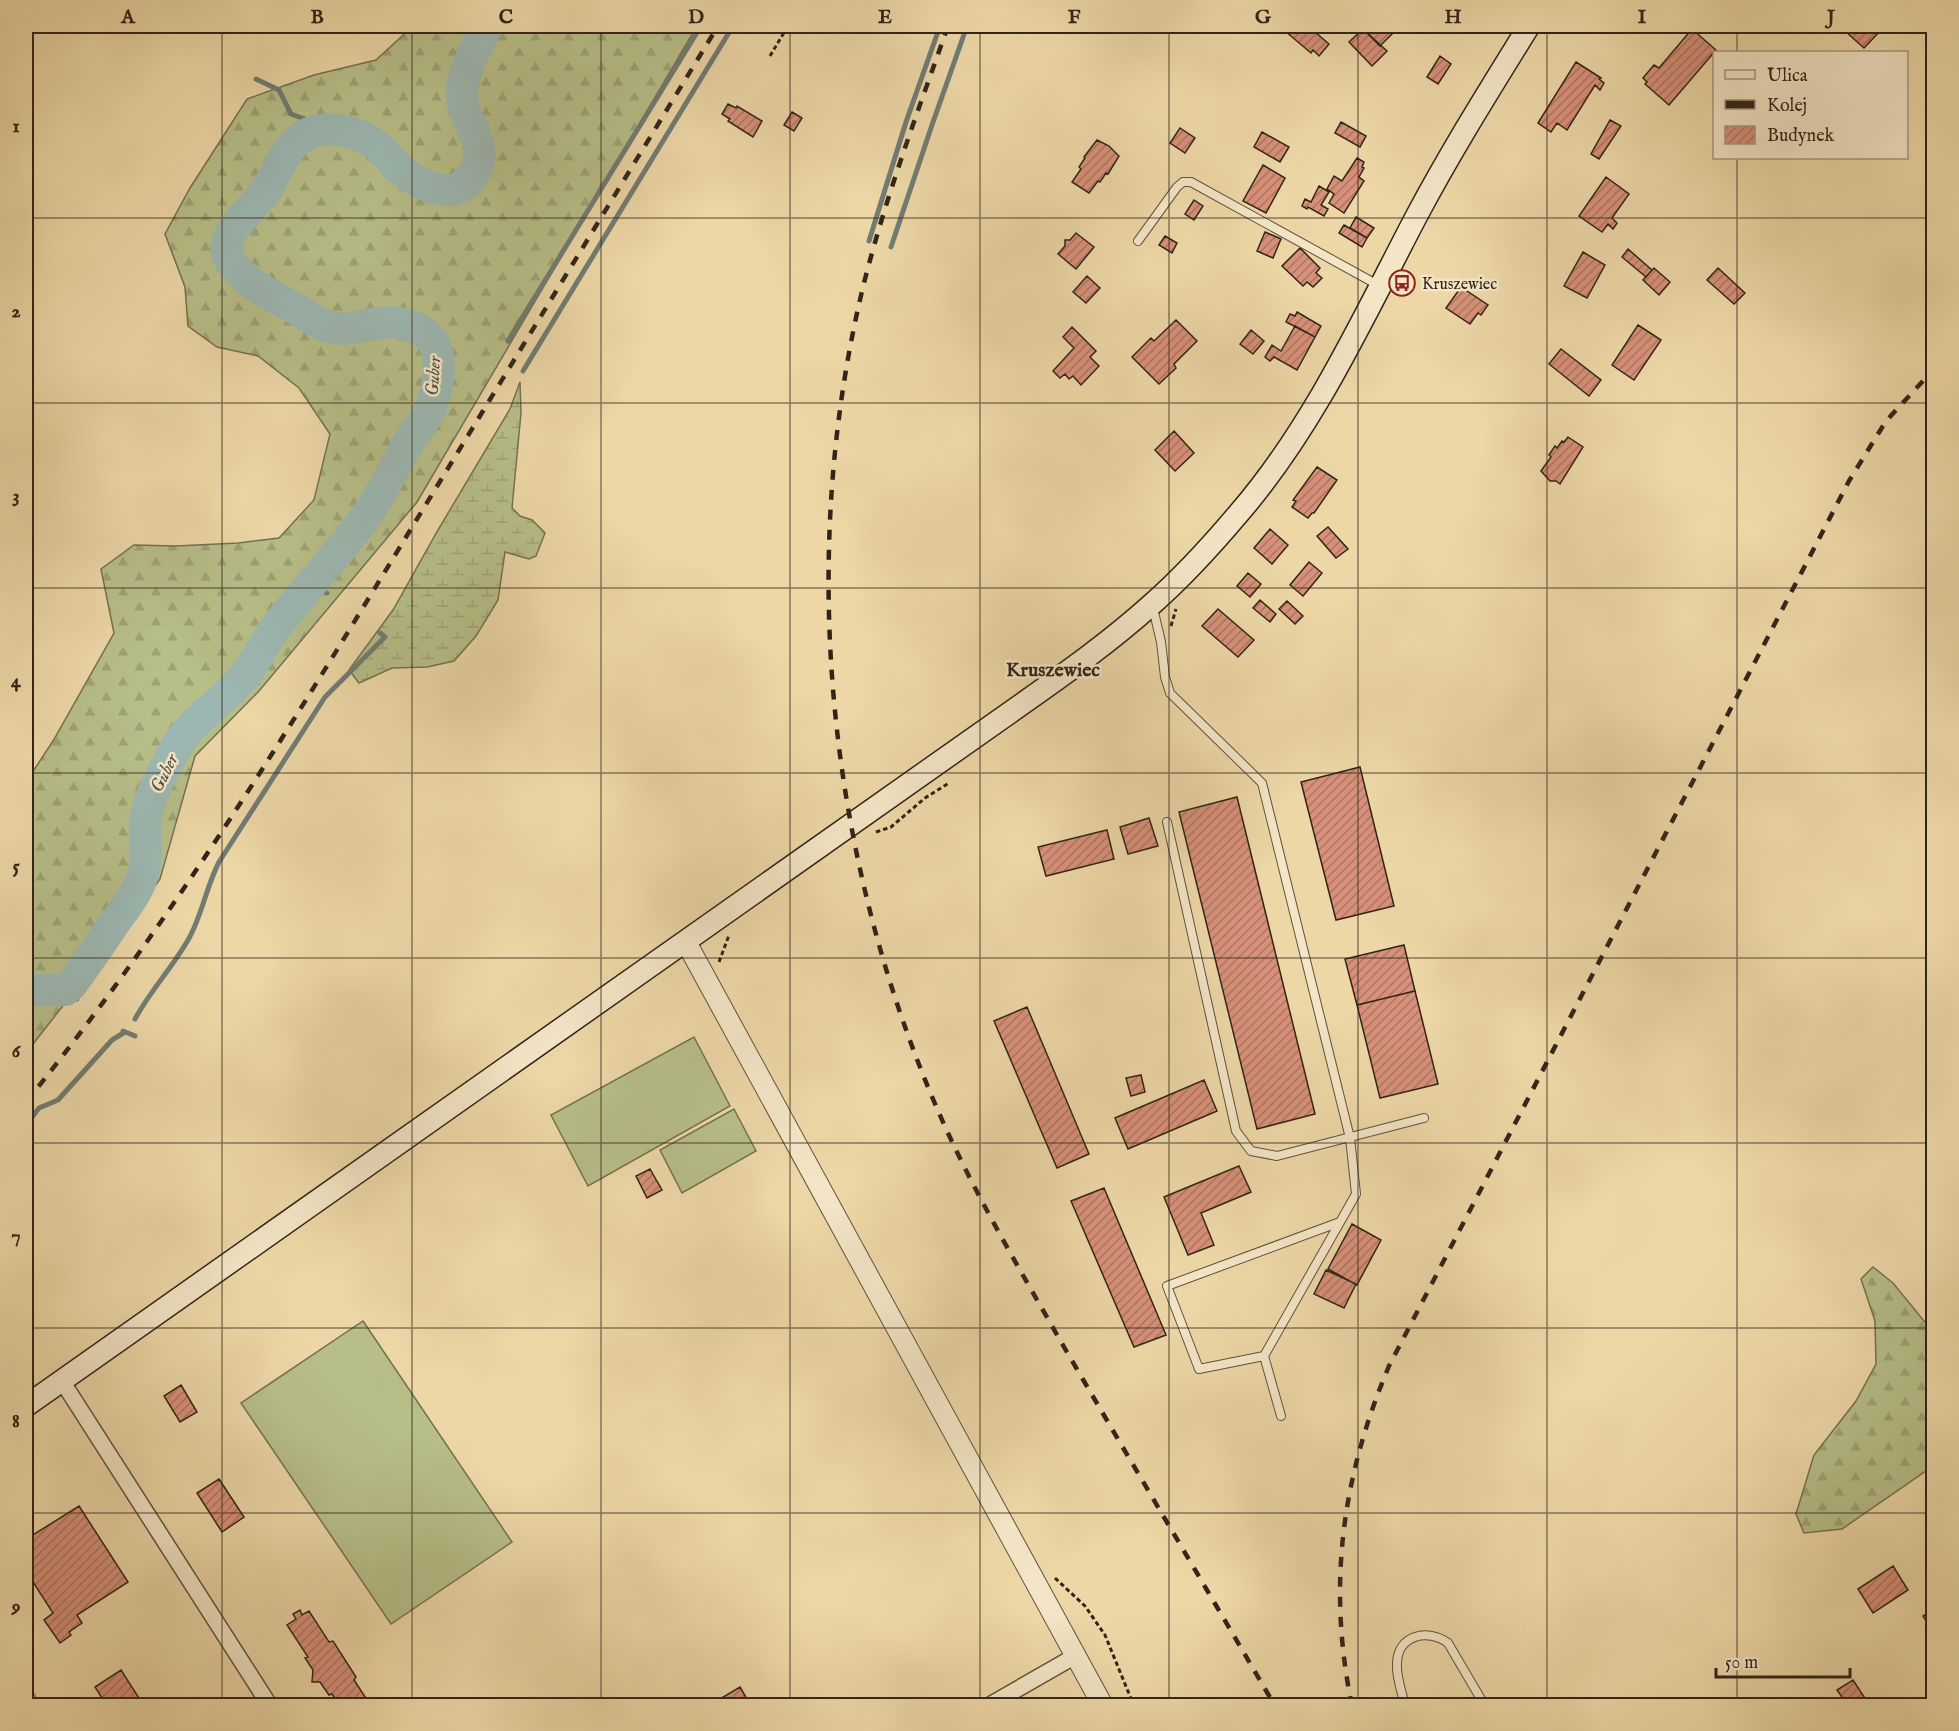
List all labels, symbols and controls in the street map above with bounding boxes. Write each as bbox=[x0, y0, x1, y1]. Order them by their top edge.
text: A bbox=[120, 5, 136, 30]
text: B bbox=[310, 5, 324, 30]
text: C bbox=[499, 5, 513, 30]
text: D bbox=[688, 5, 704, 30]
text: E bbox=[878, 5, 892, 30]
text: F bbox=[1068, 5, 1081, 30]
text: G bbox=[1255, 5, 1272, 30]
text: H bbox=[1444, 5, 1462, 30]
text: I bbox=[1638, 5, 1647, 30]
text: J bbox=[1824, 5, 1836, 30]
legend bbox=[1713, 51, 1908, 159]
text: Ulica bbox=[1767, 65, 1808, 88]
text: Kolej bbox=[1767, 95, 1807, 118]
text: 1 bbox=[12, 114, 20, 139]
text: Budynek bbox=[1767, 125, 1834, 148]
bus stop icon: Kruszewiec bbox=[1387, 268, 1417, 298]
place label: Kruszewiec bbox=[1422, 275, 1497, 295]
text: 2 bbox=[11, 299, 21, 324]
water label: Guber bbox=[422, 355, 447, 397]
text: 3 bbox=[12, 484, 20, 509]
district label: Kruszewiec bbox=[1006, 658, 1100, 683]
text: 4 bbox=[11, 669, 22, 694]
water label: Guber bbox=[146, 750, 185, 797]
text: 5 bbox=[12, 854, 20, 879]
text: 6 bbox=[12, 1039, 22, 1064]
text: 7 bbox=[11, 1224, 21, 1249]
text: 8 bbox=[12, 1409, 20, 1434]
text: 9 bbox=[11, 1594, 21, 1619]
scale bar bbox=[1716, 1641, 1850, 1679]
text: 50 m bbox=[1725, 1652, 1758, 1675]

